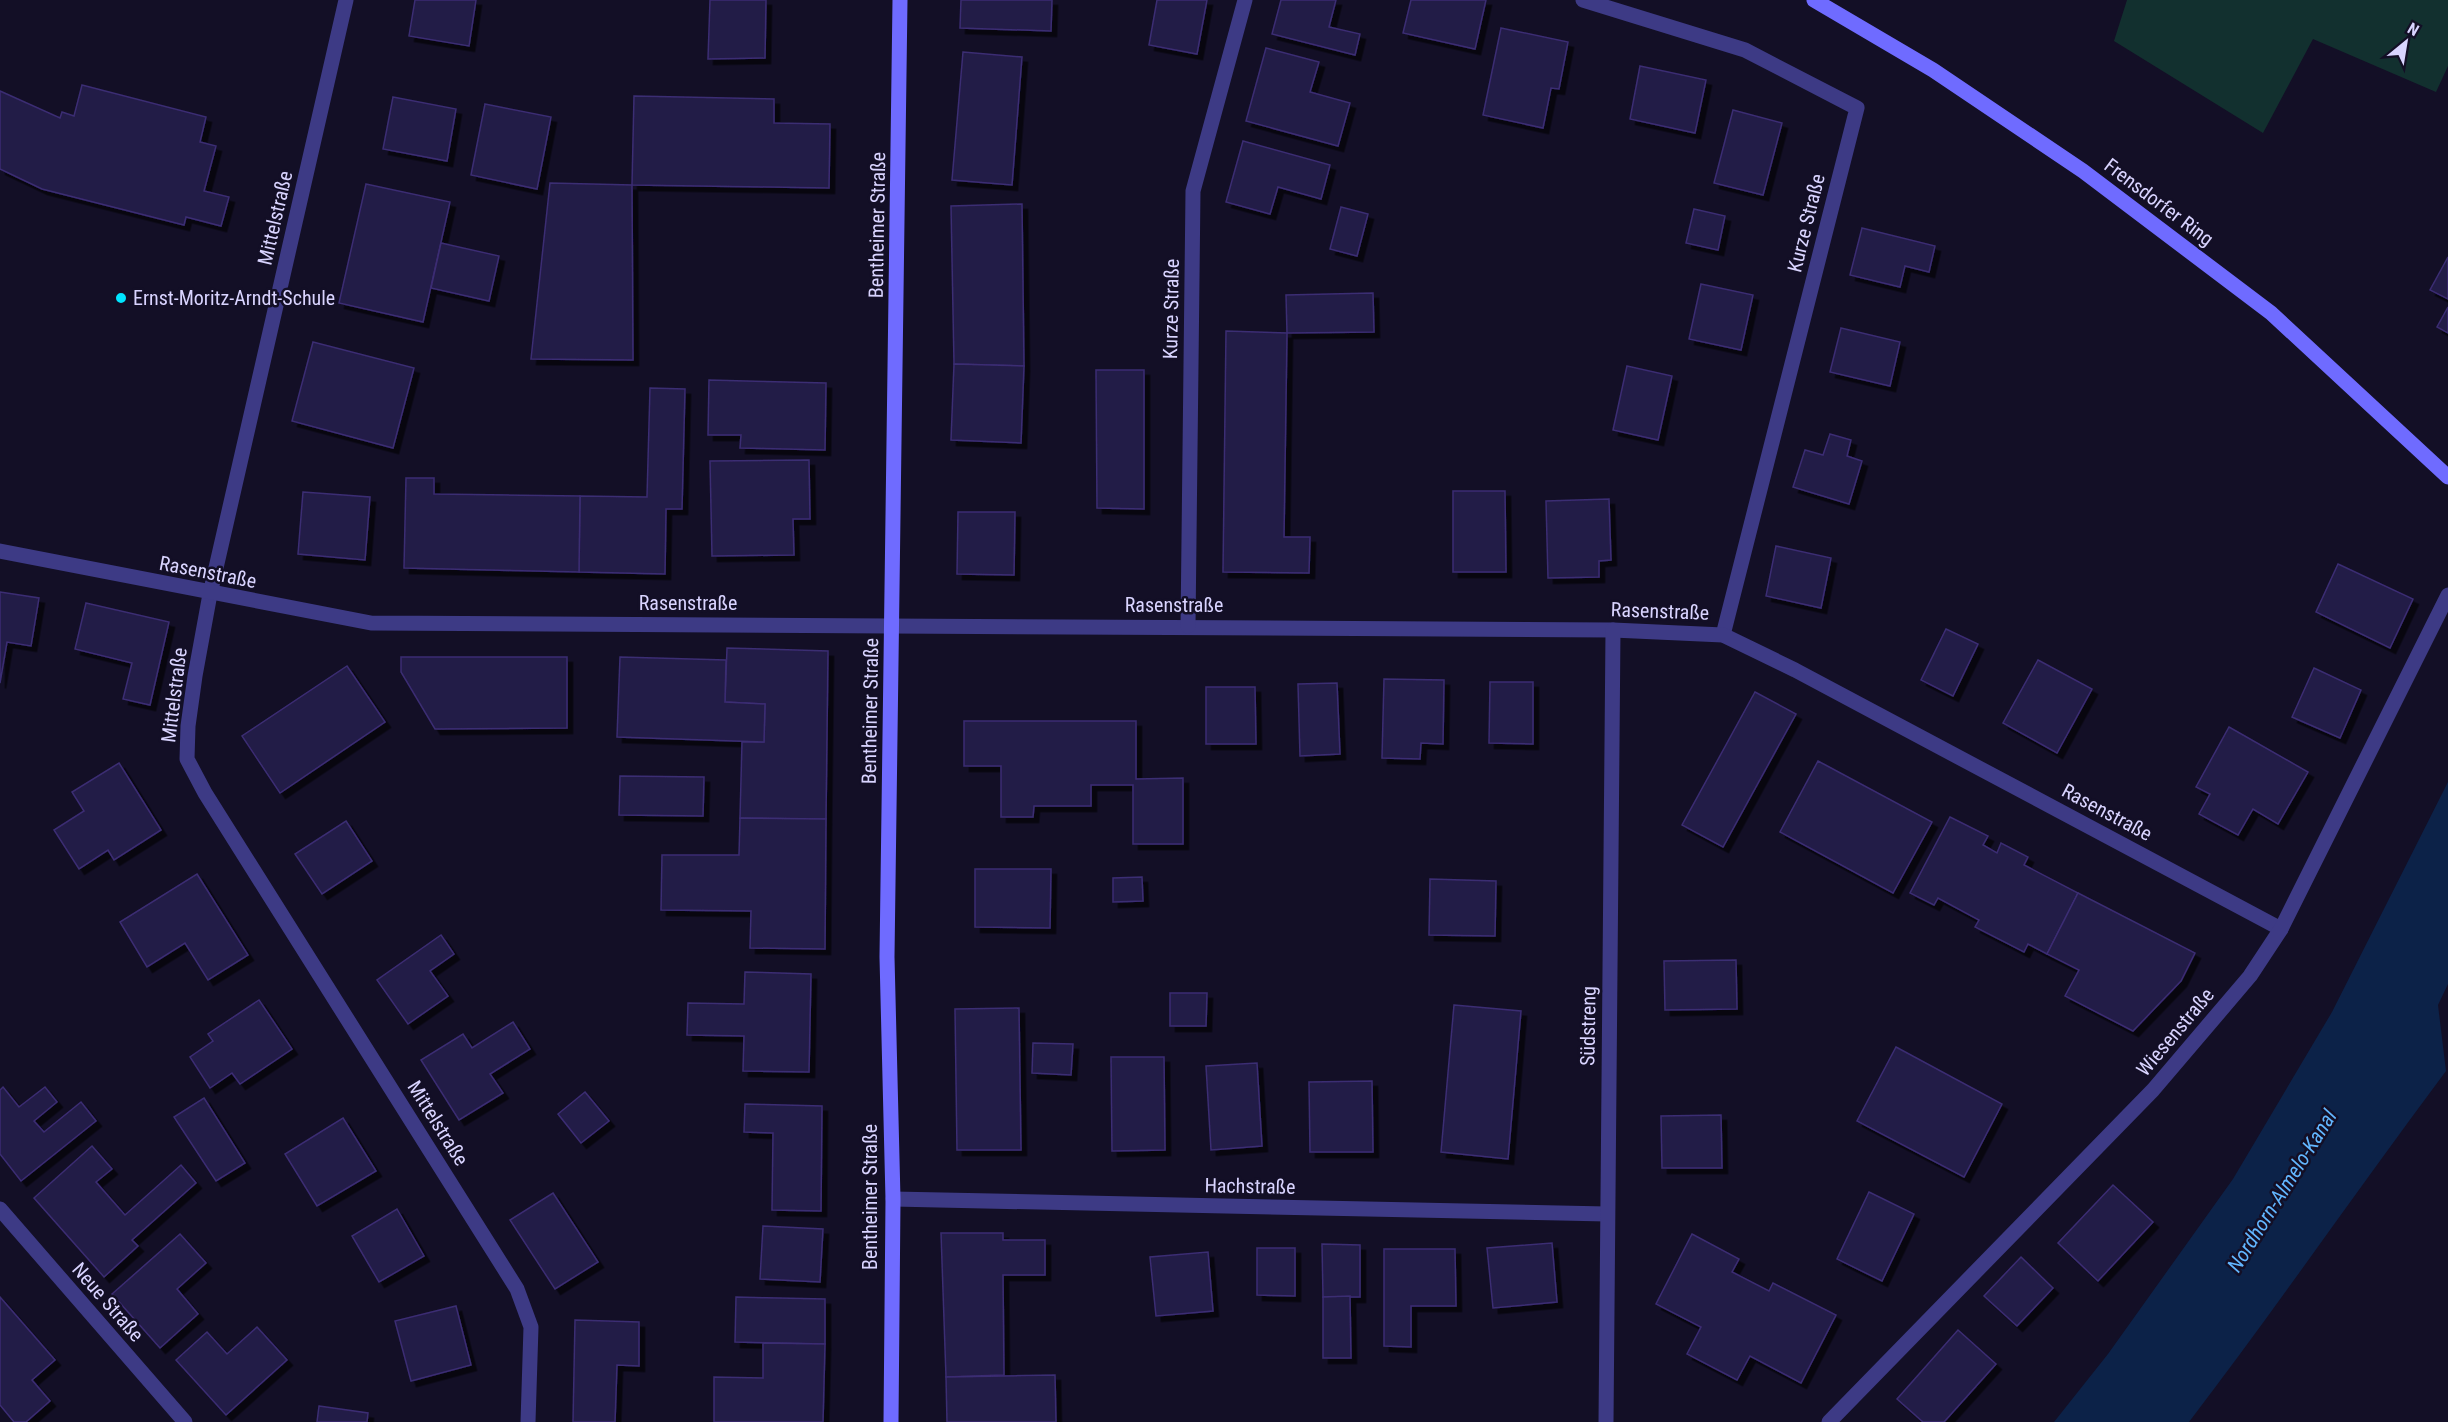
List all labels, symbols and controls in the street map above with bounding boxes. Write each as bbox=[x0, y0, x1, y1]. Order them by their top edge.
north arrow bbox=[2376, 12, 2436, 72]
text: N bbox=[2404, 19, 2422, 40]
street label: Bentheimer Straße bbox=[864, 152, 890, 298]
street label: Frensdorfer Ring bbox=[2100, 153, 2218, 251]
street label: Mittelstraße bbox=[253, 169, 297, 267]
street label: Kurze Straße bbox=[1782, 171, 1830, 275]
street label: Kurze Straße bbox=[1158, 259, 1184, 359]
place label: Ernst-Moritz-Arndt-Schule bbox=[133, 286, 335, 310]
marker: Ernst-Moritz-Arndt-Schule bbox=[114, 291, 128, 305]
street label: Rasenstraße bbox=[157, 551, 259, 593]
street label: Rasenstraße bbox=[639, 591, 737, 615]
street label: Rasenstraße bbox=[1125, 593, 1223, 617]
street label: Rasenstraße bbox=[1610, 597, 1710, 625]
street label: Bentheimer Straße bbox=[857, 638, 883, 784]
street label: Mittelstraße bbox=[156, 646, 192, 744]
street label: Rasenstraße bbox=[2058, 778, 2156, 846]
street label: Wiesenstraße bbox=[2131, 983, 2219, 1081]
street label: Südstreng bbox=[1575, 986, 1601, 1066]
street label: Mittelstraße bbox=[402, 1076, 474, 1170]
water label: Nordhorn-Almelo-Kanal bbox=[2222, 1105, 2342, 1276]
street label: Bentheimer Straße bbox=[858, 1124, 882, 1270]
street label: Hachstraße bbox=[1204, 1173, 1296, 1199]
street label: Neue Straße bbox=[67, 1258, 149, 1346]

